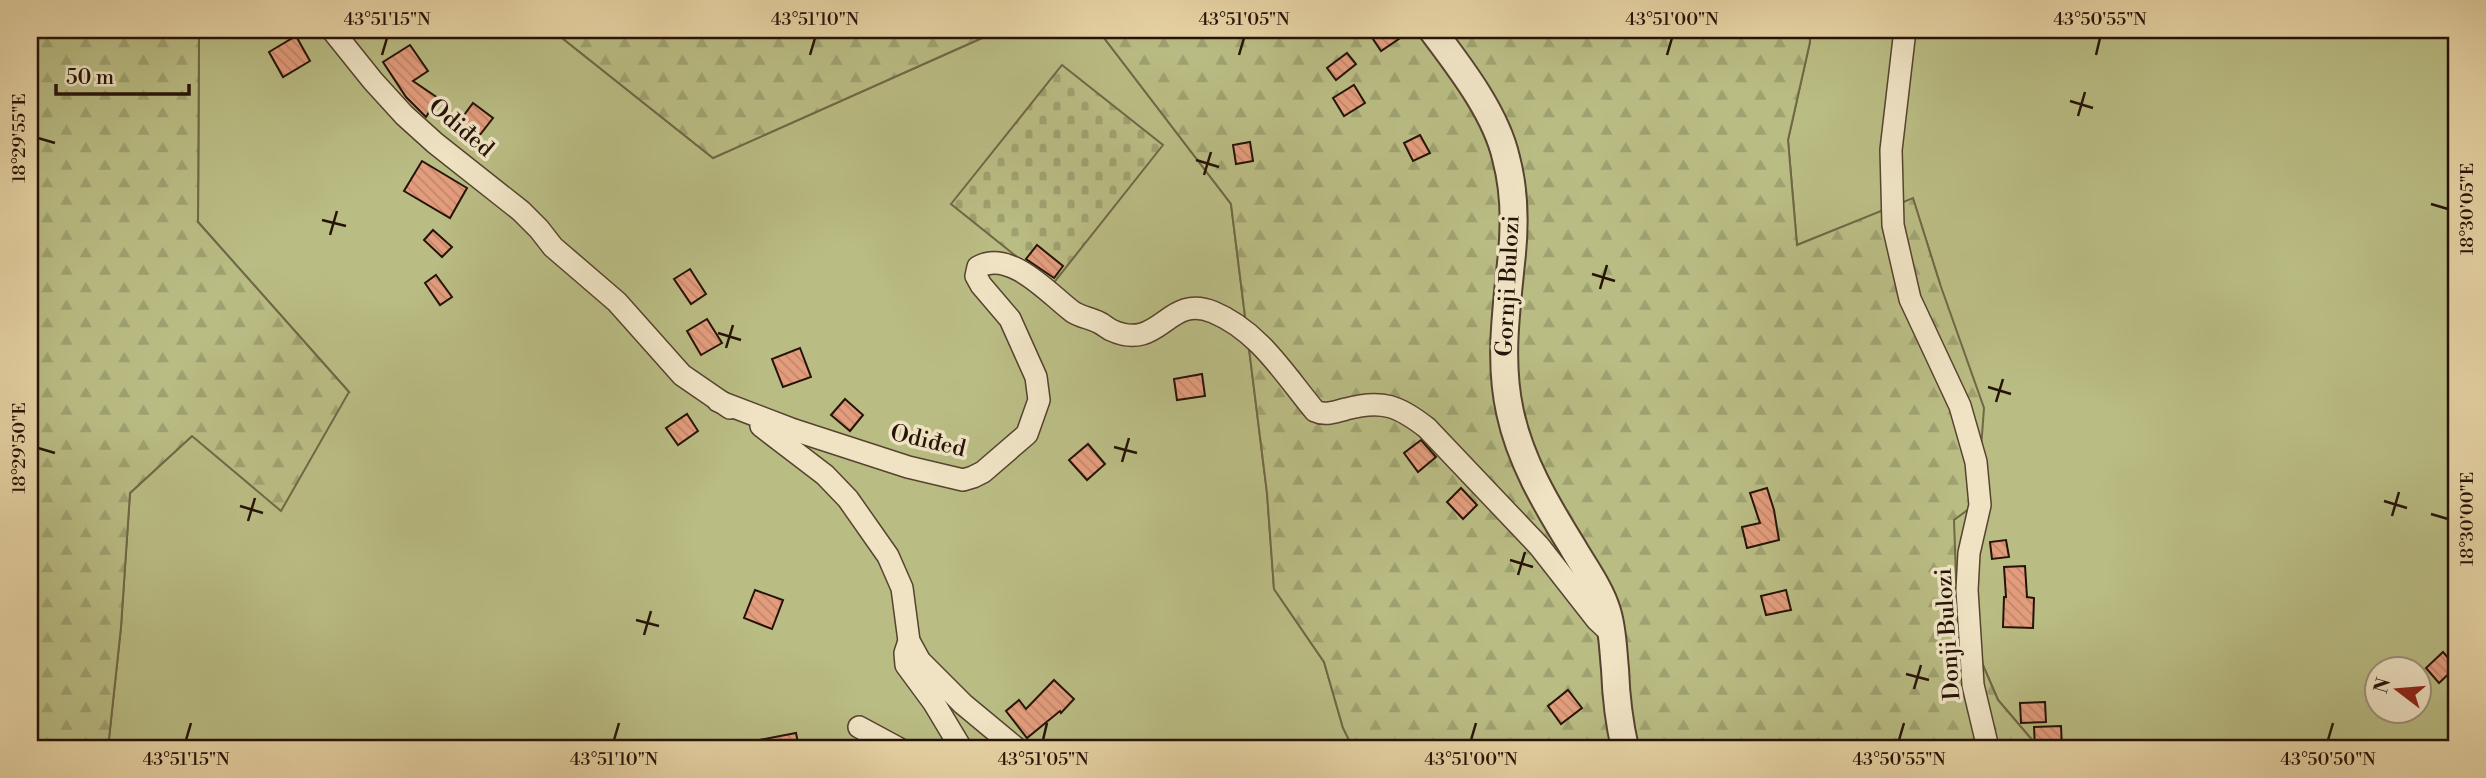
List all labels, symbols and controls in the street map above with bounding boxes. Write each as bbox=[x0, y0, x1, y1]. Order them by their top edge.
text: 43°51'15"N bbox=[343, 8, 431, 31]
text: 43°51'10"N bbox=[771, 8, 860, 31]
text: 43°51'05"N bbox=[1198, 8, 1290, 31]
text: 43°51'00"N bbox=[1625, 8, 1719, 31]
text: 43°50'55"N bbox=[2053, 8, 2147, 31]
scale bar bbox=[56, 52, 189, 96]
text: 50 m bbox=[66, 65, 114, 91]
text: 18°29'55"E bbox=[8, 93, 31, 183]
street label: Odiđed bbox=[423, 93, 499, 163]
text: 18°30'05"E bbox=[2456, 163, 2479, 255]
street label: Gornji Bulozi bbox=[1490, 215, 1526, 357]
text: 18°29'50"E bbox=[8, 402, 31, 494]
street label: Odiđed bbox=[888, 419, 968, 463]
text: 18°30'00"E bbox=[2456, 472, 2479, 566]
street label: Donji Bulozi bbox=[1929, 567, 1967, 701]
north arrow bbox=[2364, 656, 2434, 726]
text: N bbox=[2369, 675, 2396, 696]
text: 43°51'15"N bbox=[142, 748, 230, 771]
text: 43°51'10"N bbox=[570, 748, 659, 771]
text: 43°51'05"N bbox=[997, 748, 1089, 771]
text: 43°51'00"N bbox=[1424, 748, 1518, 771]
text: 43°50'55"N bbox=[1852, 748, 1946, 771]
text: 43°50'50"N bbox=[2280, 748, 2376, 771]

